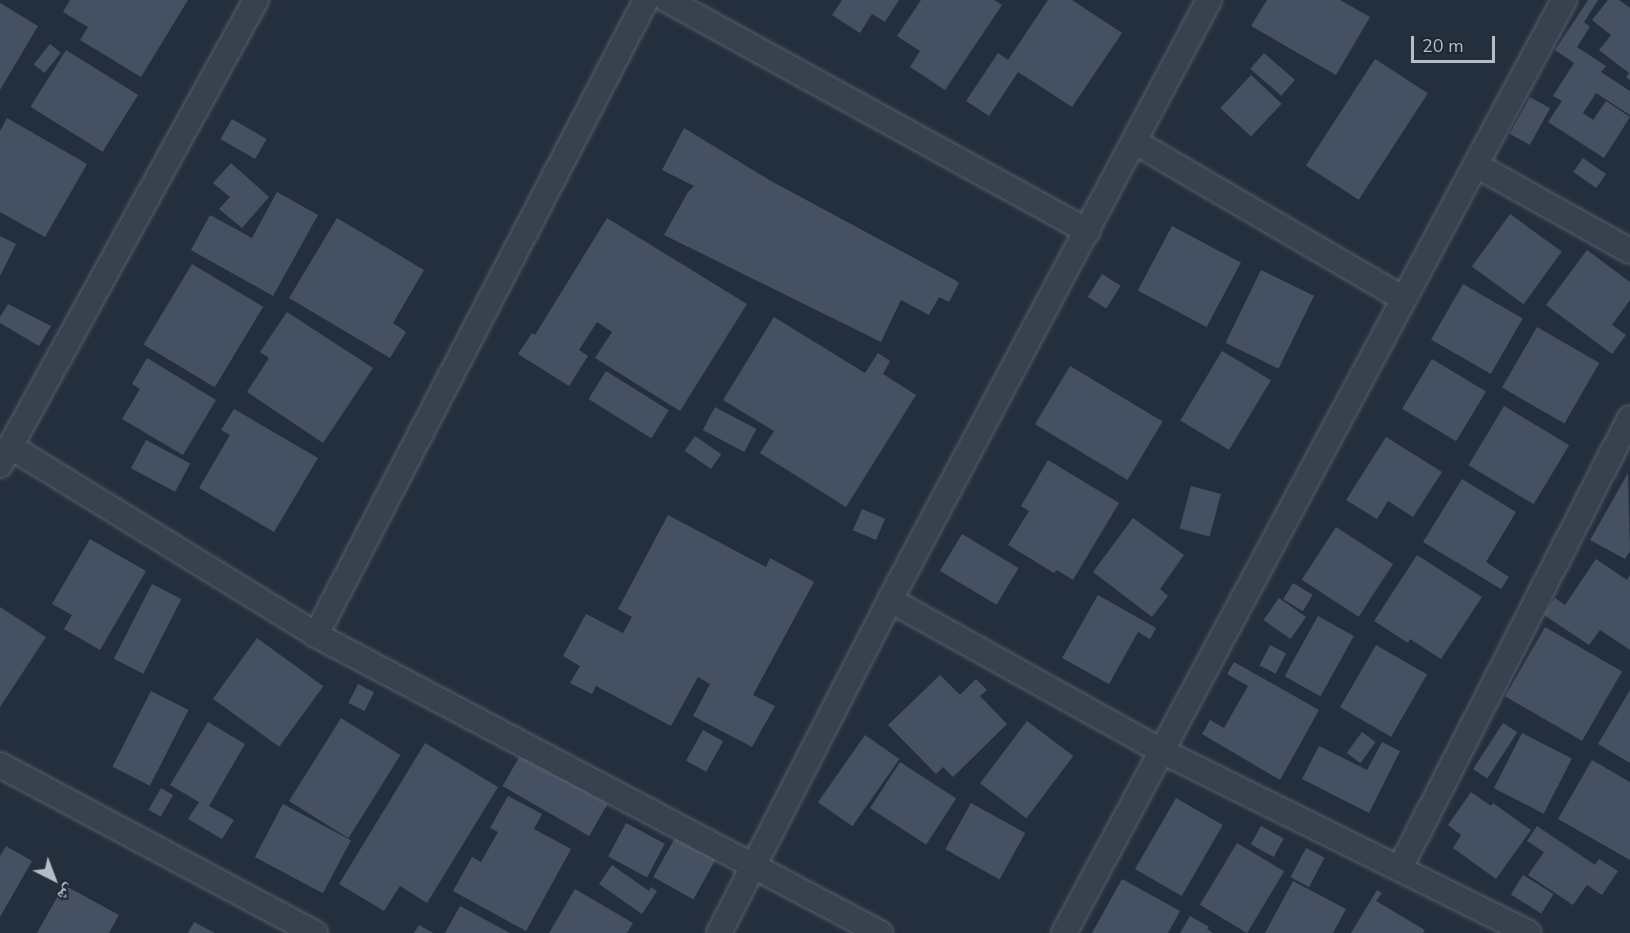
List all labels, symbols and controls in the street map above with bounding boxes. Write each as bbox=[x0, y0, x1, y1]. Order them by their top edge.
scale bar bbox=[1414, 24, 1498, 62]
text: 20 m bbox=[1422, 34, 1464, 58]
north arrow bbox=[24, 849, 84, 909]
text: ش bbox=[52, 879, 80, 906]

